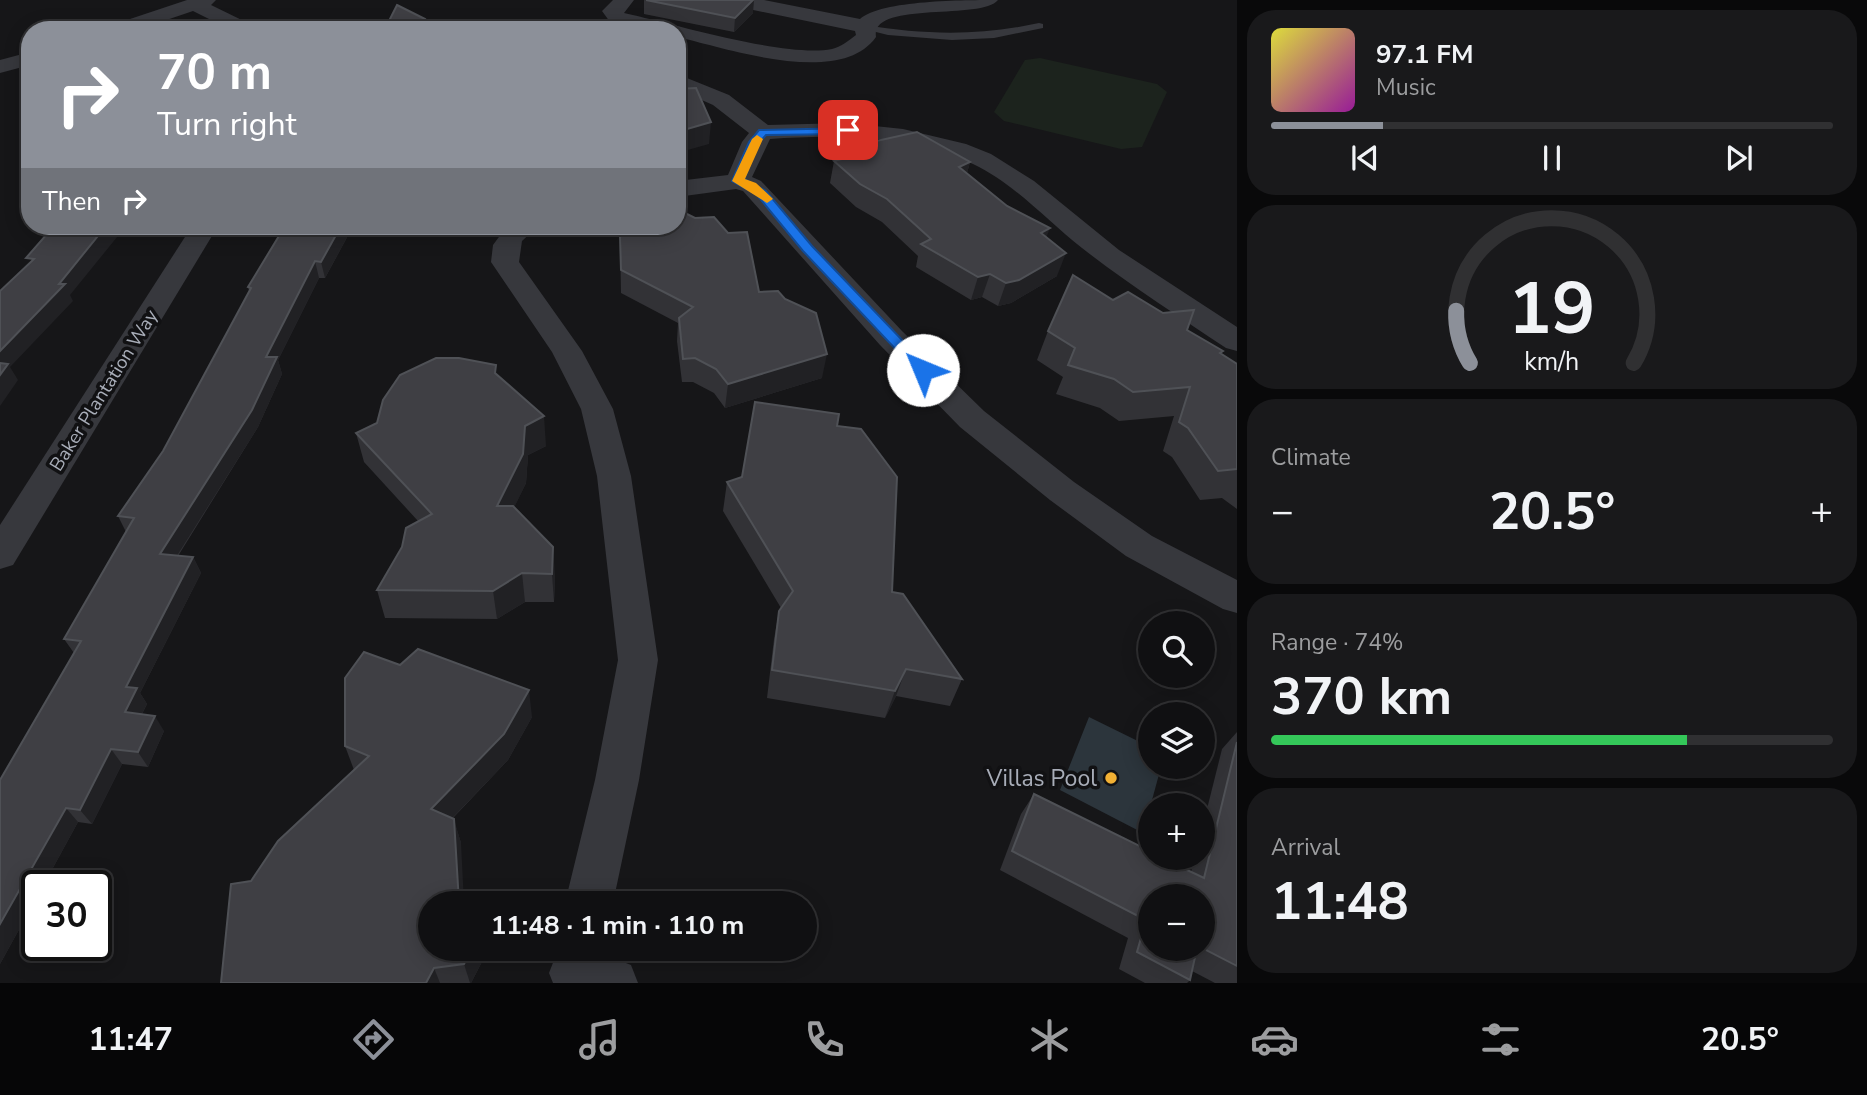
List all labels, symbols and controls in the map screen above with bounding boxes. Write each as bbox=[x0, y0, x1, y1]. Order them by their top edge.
text: 97.1 FM bbox=[1376, 37, 1473, 72]
text: 70 m bbox=[157, 39, 272, 106]
icon: right bbox=[42, 49, 133, 140]
text: Music bbox=[1376, 72, 1436, 103]
pin bbox=[818, 100, 878, 160]
text: Turn right bbox=[157, 103, 297, 146]
icon: arrive bbox=[829, 111, 867, 149]
icon: previous bbox=[1346, 139, 1384, 177]
icon: pause bbox=[1533, 139, 1571, 177]
icon: next bbox=[1720, 139, 1758, 177]
icon: right bbox=[115, 182, 153, 220]
text: Then bbox=[42, 184, 101, 219]
text: 19 bbox=[1508, 259, 1596, 359]
street label: Baker Plantation Way bbox=[44, 305, 164, 476]
position arrow bbox=[886, 333, 960, 407]
text: km/h bbox=[1524, 345, 1580, 379]
text: Climate bbox=[1271, 442, 1351, 473]
text: 20.5° bbox=[1489, 476, 1615, 547]
text: − bbox=[1271, 486, 1294, 537]
text: + bbox=[1810, 486, 1833, 537]
map controls bbox=[1138, 611, 1215, 961]
button: search bbox=[1138, 611, 1215, 688]
text: Range · 74% bbox=[1271, 627, 1403, 658]
text: 370 km bbox=[1271, 661, 1452, 732]
button: layers bbox=[1138, 702, 1215, 779]
place label: Villas Pool bbox=[986, 763, 1097, 794]
marker: Villas Pool bbox=[1103, 770, 1119, 786]
button: + bbox=[1138, 793, 1215, 870]
text: Arrival bbox=[1271, 832, 1340, 863]
text: 11:48 bbox=[1271, 866, 1409, 937]
speed limit sign: 30 bbox=[21, 870, 112, 961]
button: − bbox=[1138, 884, 1215, 961]
text: 11:48 · 1 min · 110 m bbox=[491, 908, 744, 943]
icon: directions bbox=[349, 1015, 398, 1064]
icon: music bbox=[575, 1015, 624, 1064]
icon: phone bbox=[800, 1015, 849, 1064]
icon: climate bbox=[1025, 1015, 1074, 1064]
icon: car bbox=[1250, 1015, 1299, 1064]
icon: filters bbox=[1476, 1015, 1525, 1064]
text: 11:47 bbox=[88, 1018, 173, 1061]
text: 20.5° bbox=[1701, 1018, 1779, 1061]

